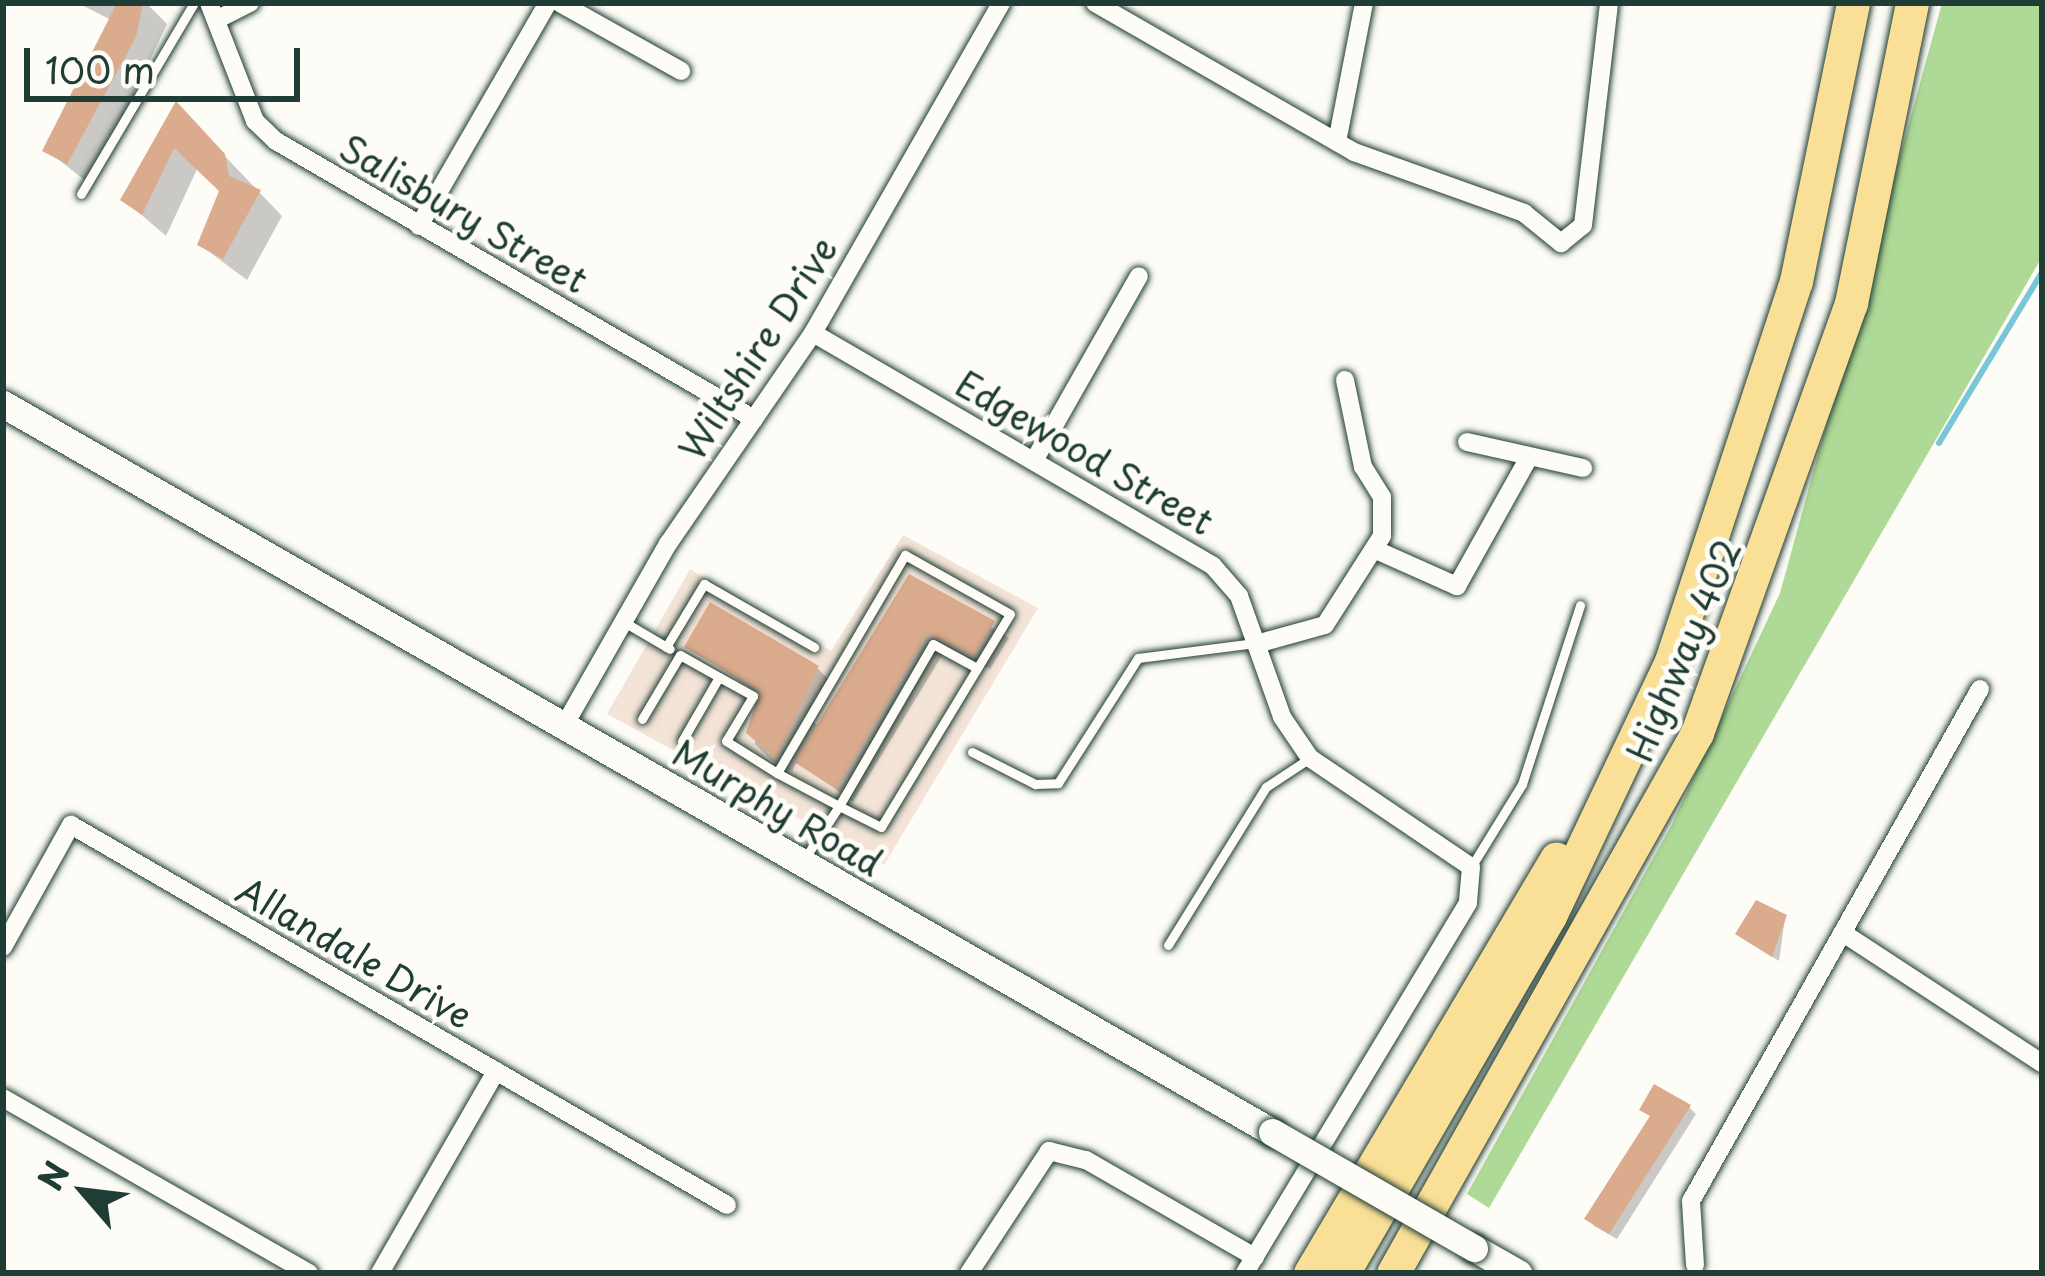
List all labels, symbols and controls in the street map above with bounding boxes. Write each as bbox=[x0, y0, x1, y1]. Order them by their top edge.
scale bar bbox=[30, 24, 306, 98]
text: 100 m bbox=[45, 42, 155, 96]
street label: Salisbury Street bbox=[332, 124, 596, 302]
street label: Wiltshire Drive bbox=[669, 229, 845, 467]
street label: Edgewood Street bbox=[949, 361, 1221, 543]
street label: Highway 402 bbox=[1617, 533, 1749, 767]
street label: Murphy Road bbox=[666, 730, 890, 884]
street label: Allandale Drive bbox=[228, 866, 482, 1038]
north arrow bbox=[24, 1132, 144, 1252]
text: N bbox=[24, 1152, 80, 1198]

